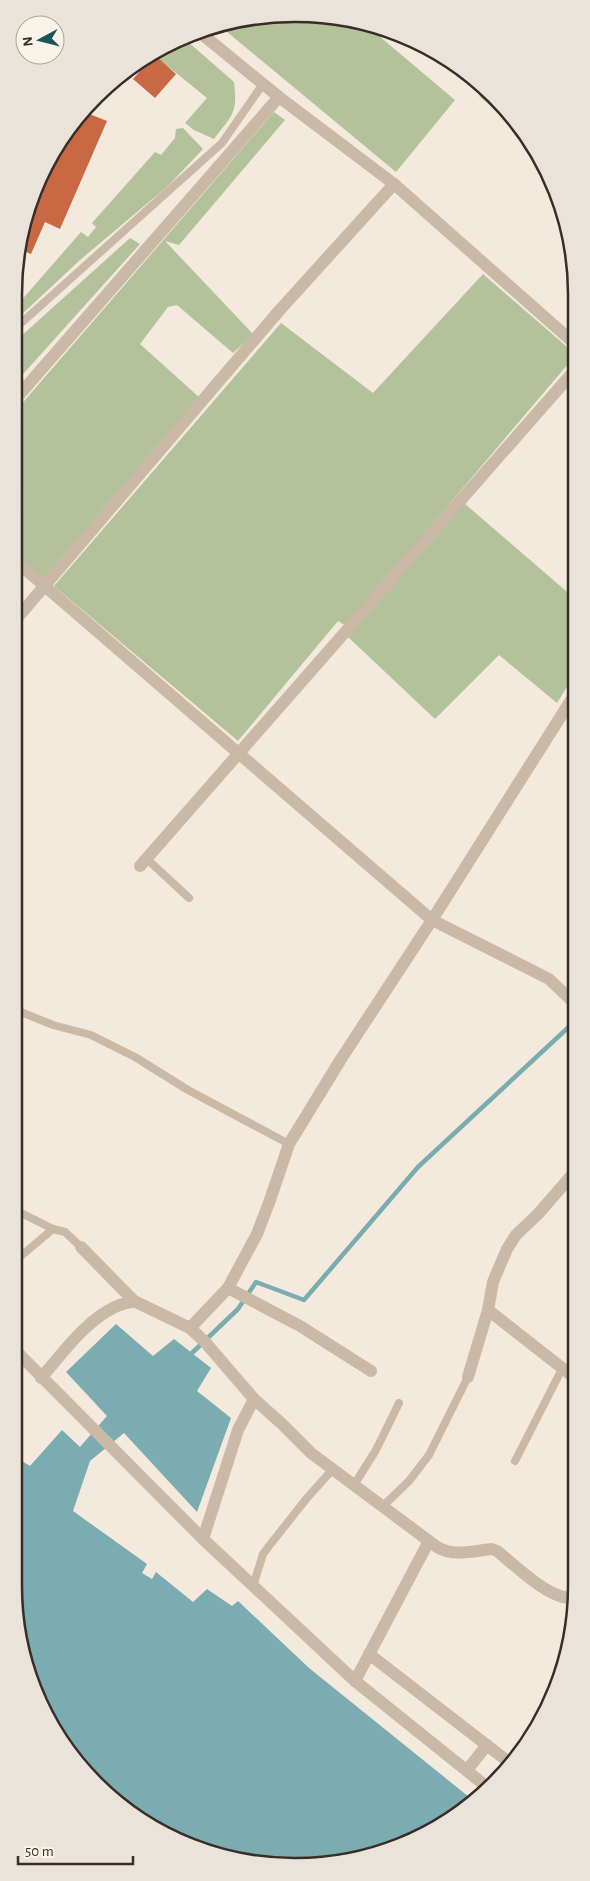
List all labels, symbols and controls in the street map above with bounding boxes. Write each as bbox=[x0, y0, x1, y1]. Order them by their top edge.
north arrow bbox=[15, 15, 65, 65]
text: N bbox=[21, 36, 36, 47]
scale bar bbox=[18, 1834, 132, 1866]
text: 50 m bbox=[25, 1844, 54, 1859]

